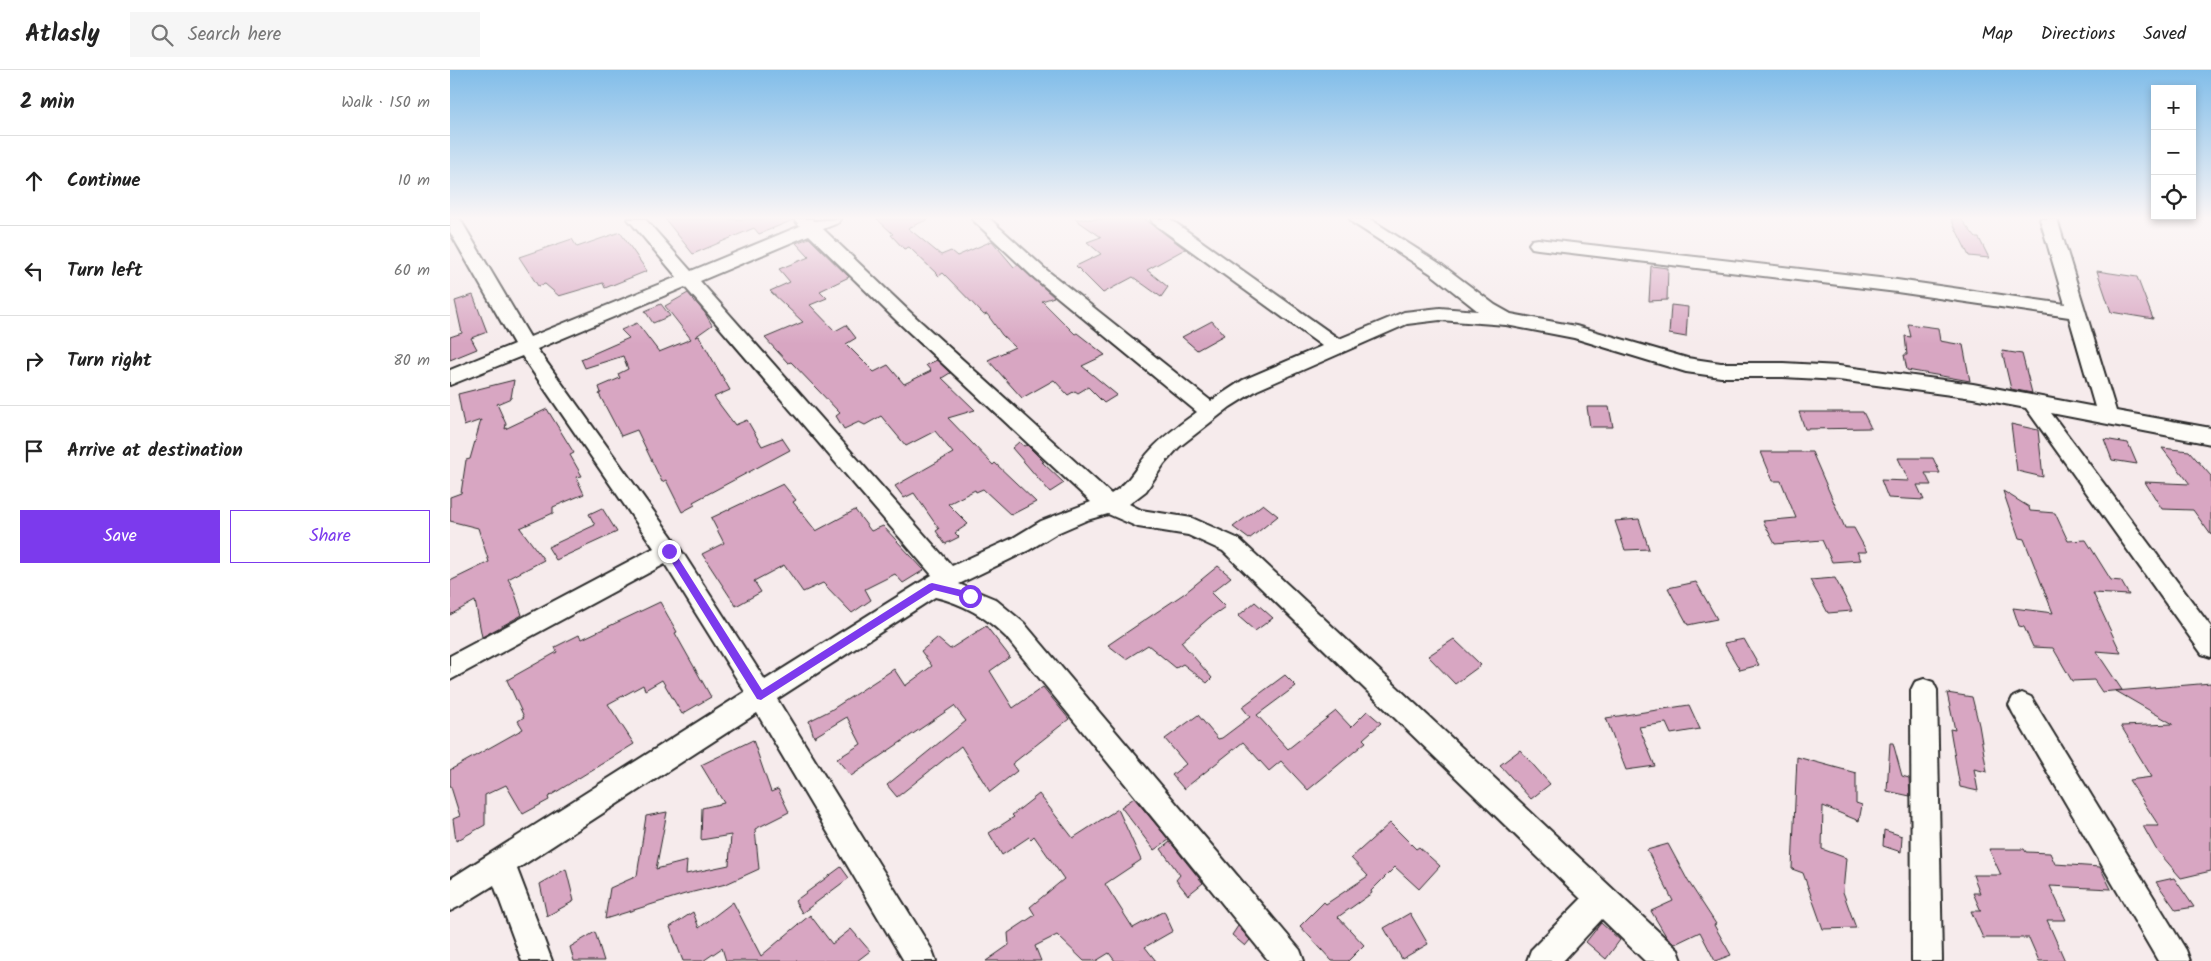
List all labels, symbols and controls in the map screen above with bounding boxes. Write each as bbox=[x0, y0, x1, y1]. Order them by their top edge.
search box bbox=[130, 12, 480, 57]
text: Atlasly bbox=[25, 15, 100, 54]
text: Search here bbox=[188, 20, 281, 50]
text: Map bbox=[1981, 20, 2013, 49]
text: Directions bbox=[2041, 20, 2115, 49]
text: Saved bbox=[2143, 20, 2186, 49]
icon: search bbox=[148, 21, 176, 49]
map controls bbox=[2151, 85, 2196, 220]
button: + bbox=[2151, 85, 2196, 130]
text: 2 min bbox=[20, 86, 75, 119]
text: Walk · 150 m bbox=[341, 90, 430, 115]
button: − bbox=[2151, 130, 2196, 175]
text: Continue bbox=[67, 166, 140, 196]
icon: ahead bbox=[20, 167, 48, 195]
text: 10 m bbox=[398, 168, 430, 193]
button: locate bbox=[2151, 175, 2196, 220]
text: Turn left bbox=[67, 256, 142, 286]
icon: left bbox=[20, 257, 48, 285]
text: 60 m bbox=[394, 258, 430, 283]
text: Turn right bbox=[67, 346, 152, 376]
icon: right bbox=[20, 347, 48, 375]
text: 80 m bbox=[393, 348, 430, 373]
text: Arrive at destination bbox=[67, 436, 243, 466]
icon: arrive bbox=[20, 437, 48, 465]
button: Save bbox=[20, 510, 220, 563]
button: Share bbox=[230, 510, 430, 563]
route end bbox=[658, 540, 681, 563]
route start bbox=[959, 585, 982, 608]

